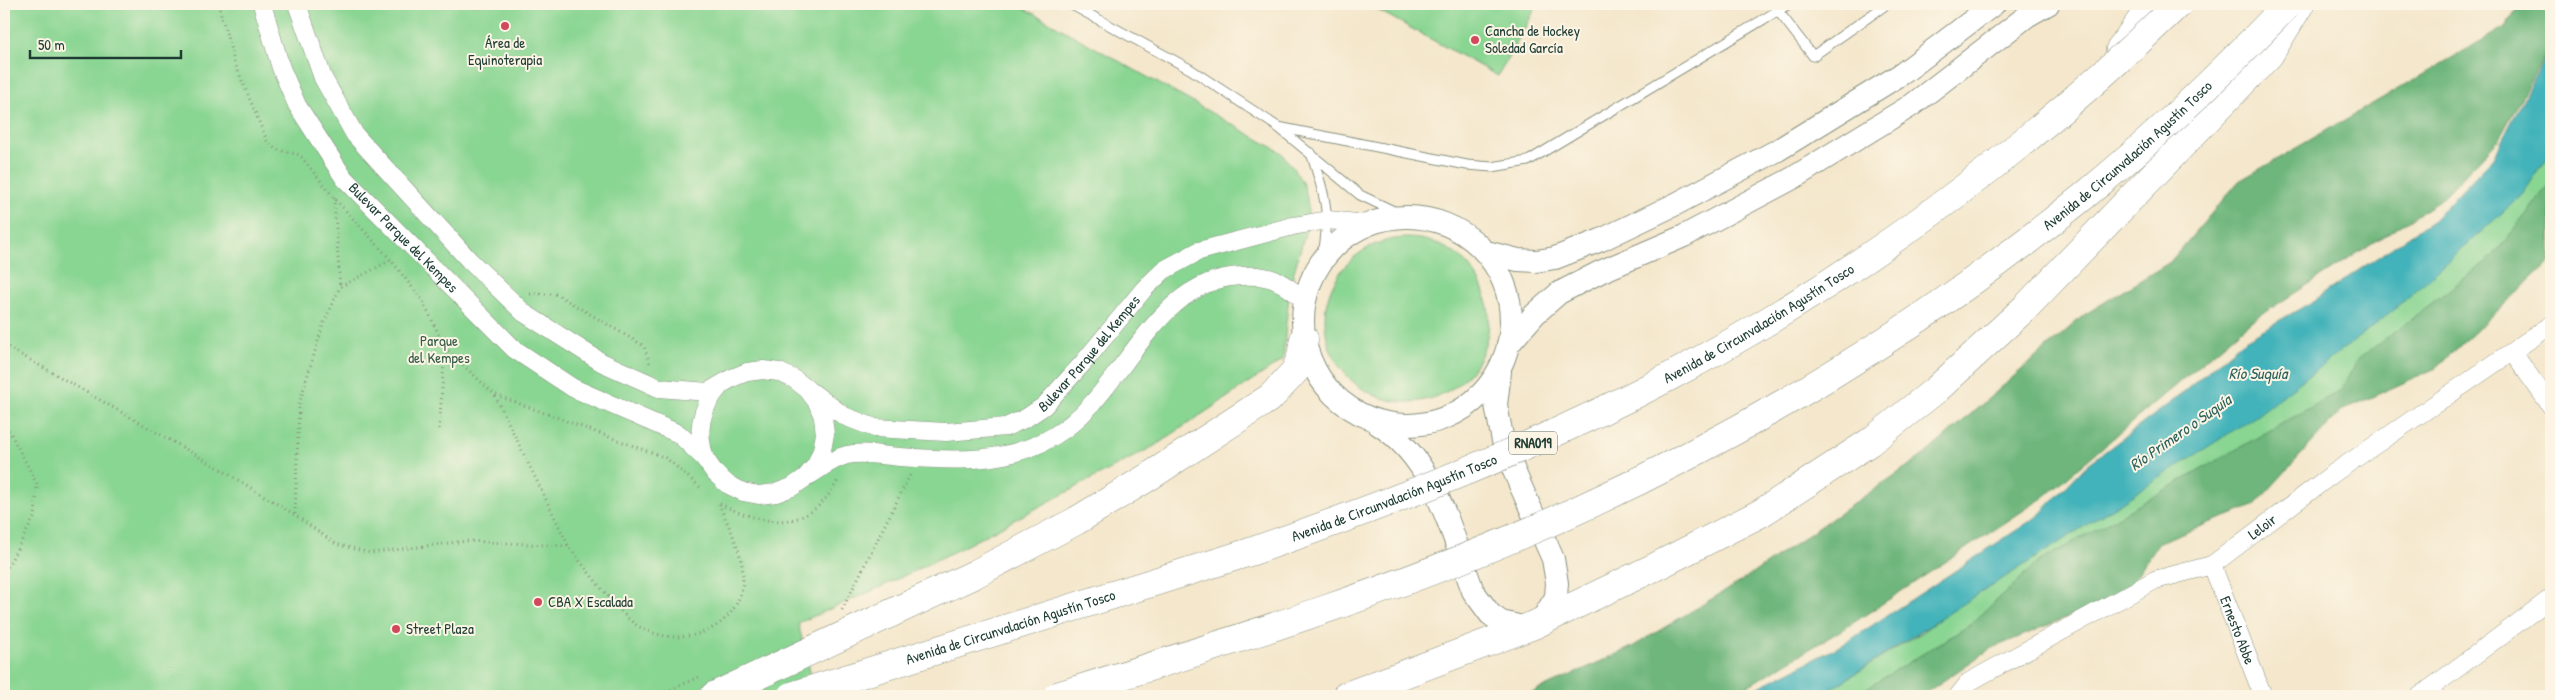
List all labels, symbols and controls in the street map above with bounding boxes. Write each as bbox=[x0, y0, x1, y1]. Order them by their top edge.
marker: Área de Equinoterapia bbox=[499, 20, 511, 32]
place label: Cancha de Hockey Soledad García bbox=[1485, 20, 1580, 58]
scale bar bbox=[30, 28, 181, 60]
place label: Área de Equinoterapia bbox=[468, 32, 542, 70]
text: 50 m bbox=[38, 34, 65, 55]
marker: Cancha de Hockey Soledad García bbox=[1469, 34, 1481, 46]
street label: Avenida de Circunvalación Agustín Tosco bbox=[2038, 76, 2217, 235]
street label: Bulevar Parque del Kempes bbox=[344, 178, 463, 297]
street label: Avenida de Circunvalación Agustín Tosco bbox=[1660, 258, 1858, 388]
street label: Bulevar Parque del Kempes bbox=[1034, 290, 1145, 417]
park label: Parque del Kempes bbox=[408, 330, 470, 368]
water label: Río Suquía bbox=[2229, 362, 2289, 384]
water label: Río Primero o Suquía bbox=[2125, 388, 2237, 475]
road number: RNA019 bbox=[1509, 432, 1557, 454]
street label: Avenida de Circunvalación Agustín Tosco bbox=[1288, 448, 1500, 547]
street label: Leloir bbox=[2243, 509, 2281, 544]
street label: Avenida de Circunvalación Agustín Tosco bbox=[903, 584, 1118, 669]
place label: CBA X Escalada bbox=[548, 591, 633, 612]
street label: Ernesto Abbe bbox=[2215, 593, 2261, 667]
marker: CBA X Escalada bbox=[532, 596, 544, 608]
place label: Street Plaza bbox=[406, 618, 474, 639]
marker: Street Plaza bbox=[390, 623, 402, 635]

